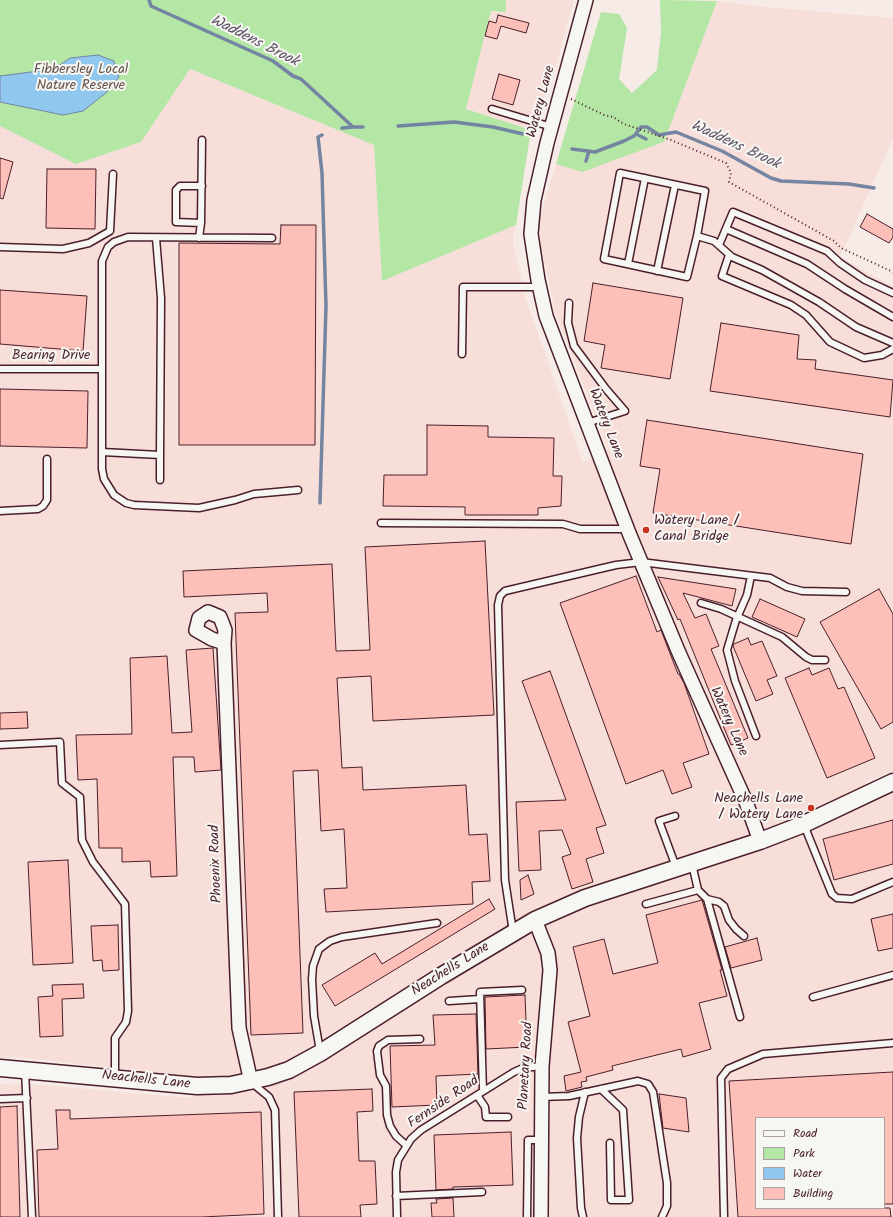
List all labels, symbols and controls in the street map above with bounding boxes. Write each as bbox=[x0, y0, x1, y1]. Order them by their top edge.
water label: Waddens Brook bbox=[207, 12, 301, 72]
park label: Fibbersley Local Nature Reserve bbox=[34, 63, 128, 96]
street label: Watery Lane bbox=[524, 64, 560, 140]
water label: Waddens Brook bbox=[688, 118, 782, 174]
street label: Bearing Drive bbox=[12, 349, 90, 365]
street label: Watery Lane bbox=[584, 386, 626, 462]
place label: Watery Lane / Canal Bridge bbox=[654, 514, 739, 546]
marker: Watery Lane / Canal Bridge bbox=[641, 525, 651, 535]
street label: Watery Lane bbox=[705, 685, 751, 759]
place label: Neachells Lane / Watery Lane bbox=[714, 792, 803, 824]
marker: Neachells Lane / Watery Lane bbox=[806, 803, 816, 813]
street label: Phoenix Road bbox=[207, 825, 227, 903]
street label: Neachells Lane bbox=[409, 939, 493, 1001]
street label: Planetary Road bbox=[516, 1022, 538, 1110]
street label: Neachells Lane bbox=[101, 1068, 191, 1094]
street label: Fernside Road bbox=[405, 1073, 483, 1133]
legend bbox=[755, 1117, 885, 1209]
text: Road bbox=[793, 1124, 817, 1143]
text: Park bbox=[793, 1144, 815, 1163]
text: Water bbox=[793, 1164, 822, 1183]
text: Building bbox=[793, 1184, 833, 1203]

